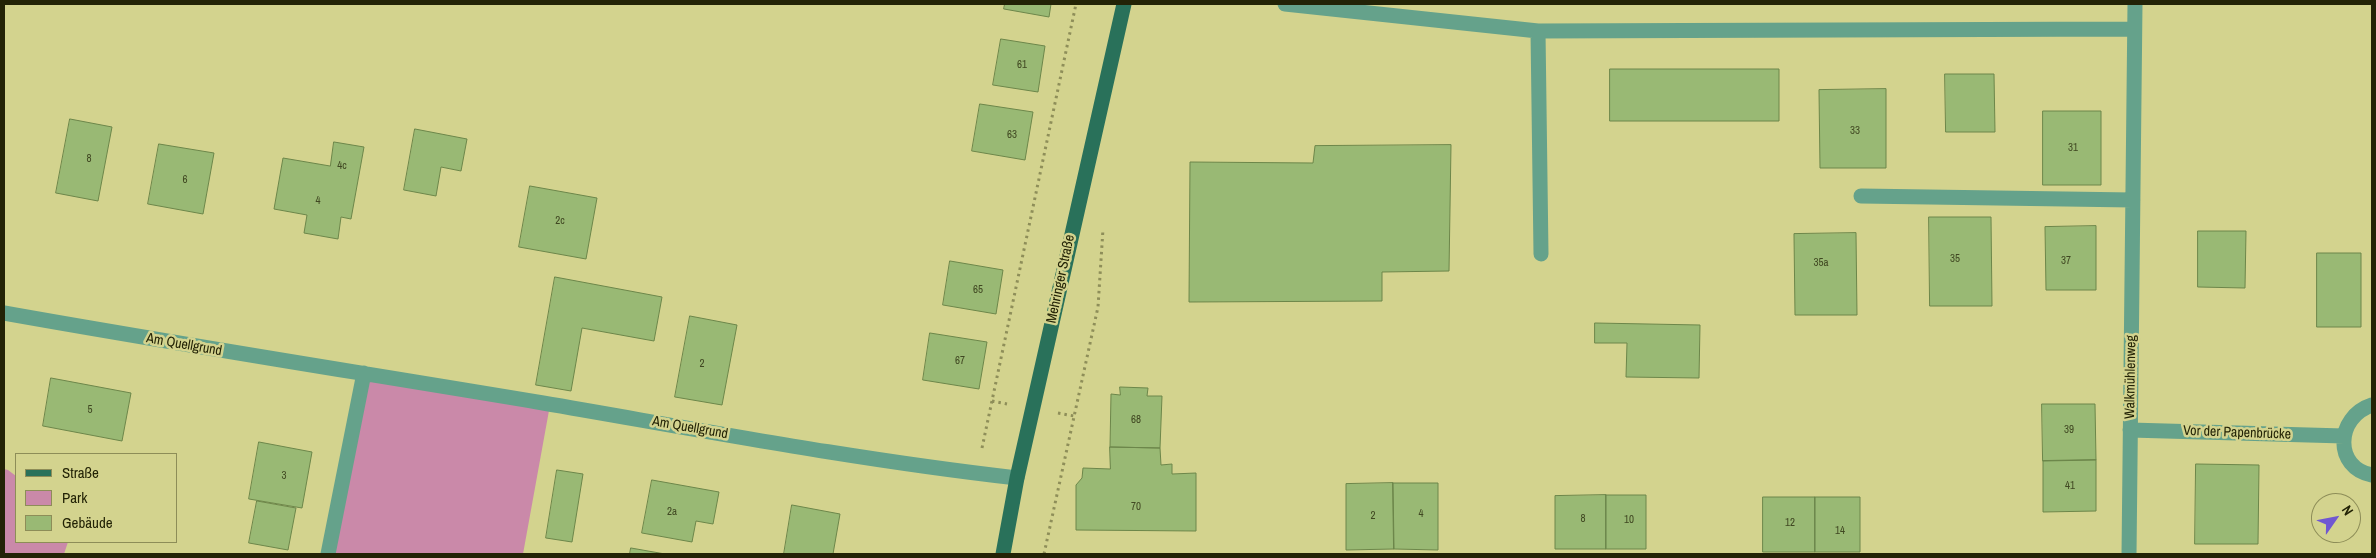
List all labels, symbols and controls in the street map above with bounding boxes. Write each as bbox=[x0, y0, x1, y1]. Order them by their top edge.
house number: 61 bbox=[1017, 58, 1027, 72]
house number: 33 bbox=[1850, 124, 1860, 138]
house number: 63 bbox=[1007, 128, 1017, 142]
house number: 31 bbox=[2068, 141, 2078, 155]
house number: 8 bbox=[86, 152, 92, 166]
house number: 4c bbox=[337, 159, 347, 173]
house number: 6 bbox=[182, 173, 188, 187]
house number: 4 bbox=[315, 194, 321, 208]
house number: 2c bbox=[555, 214, 565, 228]
street label: Mehringer Straße bbox=[1043, 233, 1079, 325]
house number: 35 bbox=[1950, 252, 1960, 266]
house number: 37 bbox=[2061, 254, 2071, 268]
house number: 35a bbox=[1813, 256, 1829, 270]
house number: 65 bbox=[973, 283, 983, 297]
street label: Am Quellgrund bbox=[145, 330, 223, 360]
street label: Walkmühlenweg bbox=[2122, 335, 2140, 419]
house number: 67 bbox=[955, 354, 965, 368]
house number: 2 bbox=[699, 357, 705, 371]
house number: 5 bbox=[87, 403, 93, 417]
street label: Am Quellgrund bbox=[651, 413, 729, 443]
house number: 68 bbox=[1131, 413, 1141, 427]
house number: 39 bbox=[2064, 423, 2074, 437]
street label: Vor der Papenbrücke bbox=[2183, 423, 2291, 443]
legend bbox=[15, 453, 178, 543]
text: Straße bbox=[62, 462, 99, 483]
house number: 3 bbox=[281, 469, 287, 483]
house number: 41 bbox=[2065, 479, 2075, 493]
text: Park bbox=[62, 487, 87, 508]
north arrow bbox=[2311, 493, 2361, 543]
house number: 70 bbox=[1131, 500, 1141, 514]
text: N bbox=[2338, 502, 2358, 519]
house number: 2a bbox=[667, 505, 677, 519]
house number: 4 bbox=[1418, 507, 1424, 521]
house number: 2 bbox=[1370, 509, 1376, 523]
text: Gebäude bbox=[62, 512, 113, 533]
house number: 8 bbox=[1580, 512, 1586, 526]
house number: 10 bbox=[1624, 513, 1634, 527]
house number: 12 bbox=[1785, 516, 1795, 530]
house number: 14 bbox=[1835, 524, 1845, 538]

